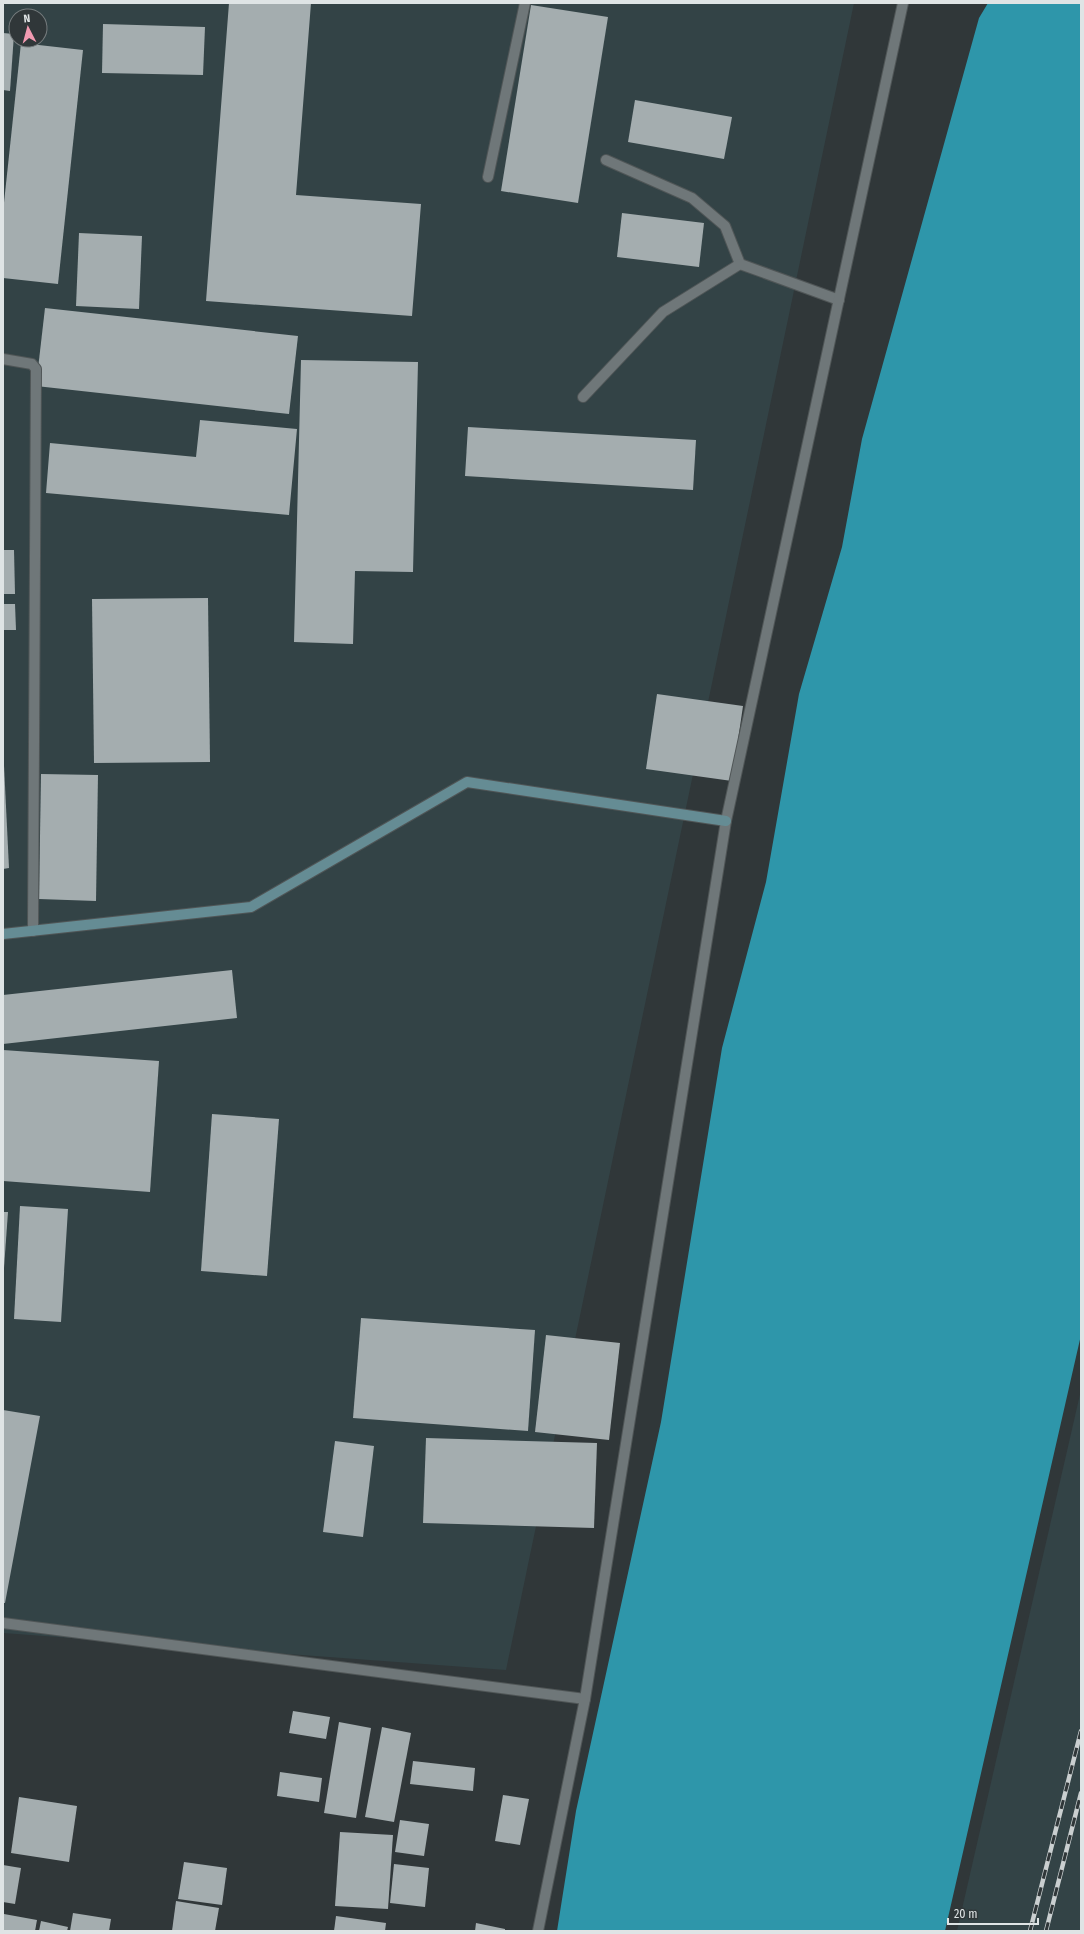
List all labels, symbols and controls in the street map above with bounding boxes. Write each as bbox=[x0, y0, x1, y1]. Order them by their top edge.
north arrow bbox=[8, 8, 48, 48]
text: N bbox=[23, 12, 31, 25]
scale bar bbox=[948, 1900, 1038, 1926]
text: 20 m bbox=[954, 1907, 978, 1921]

